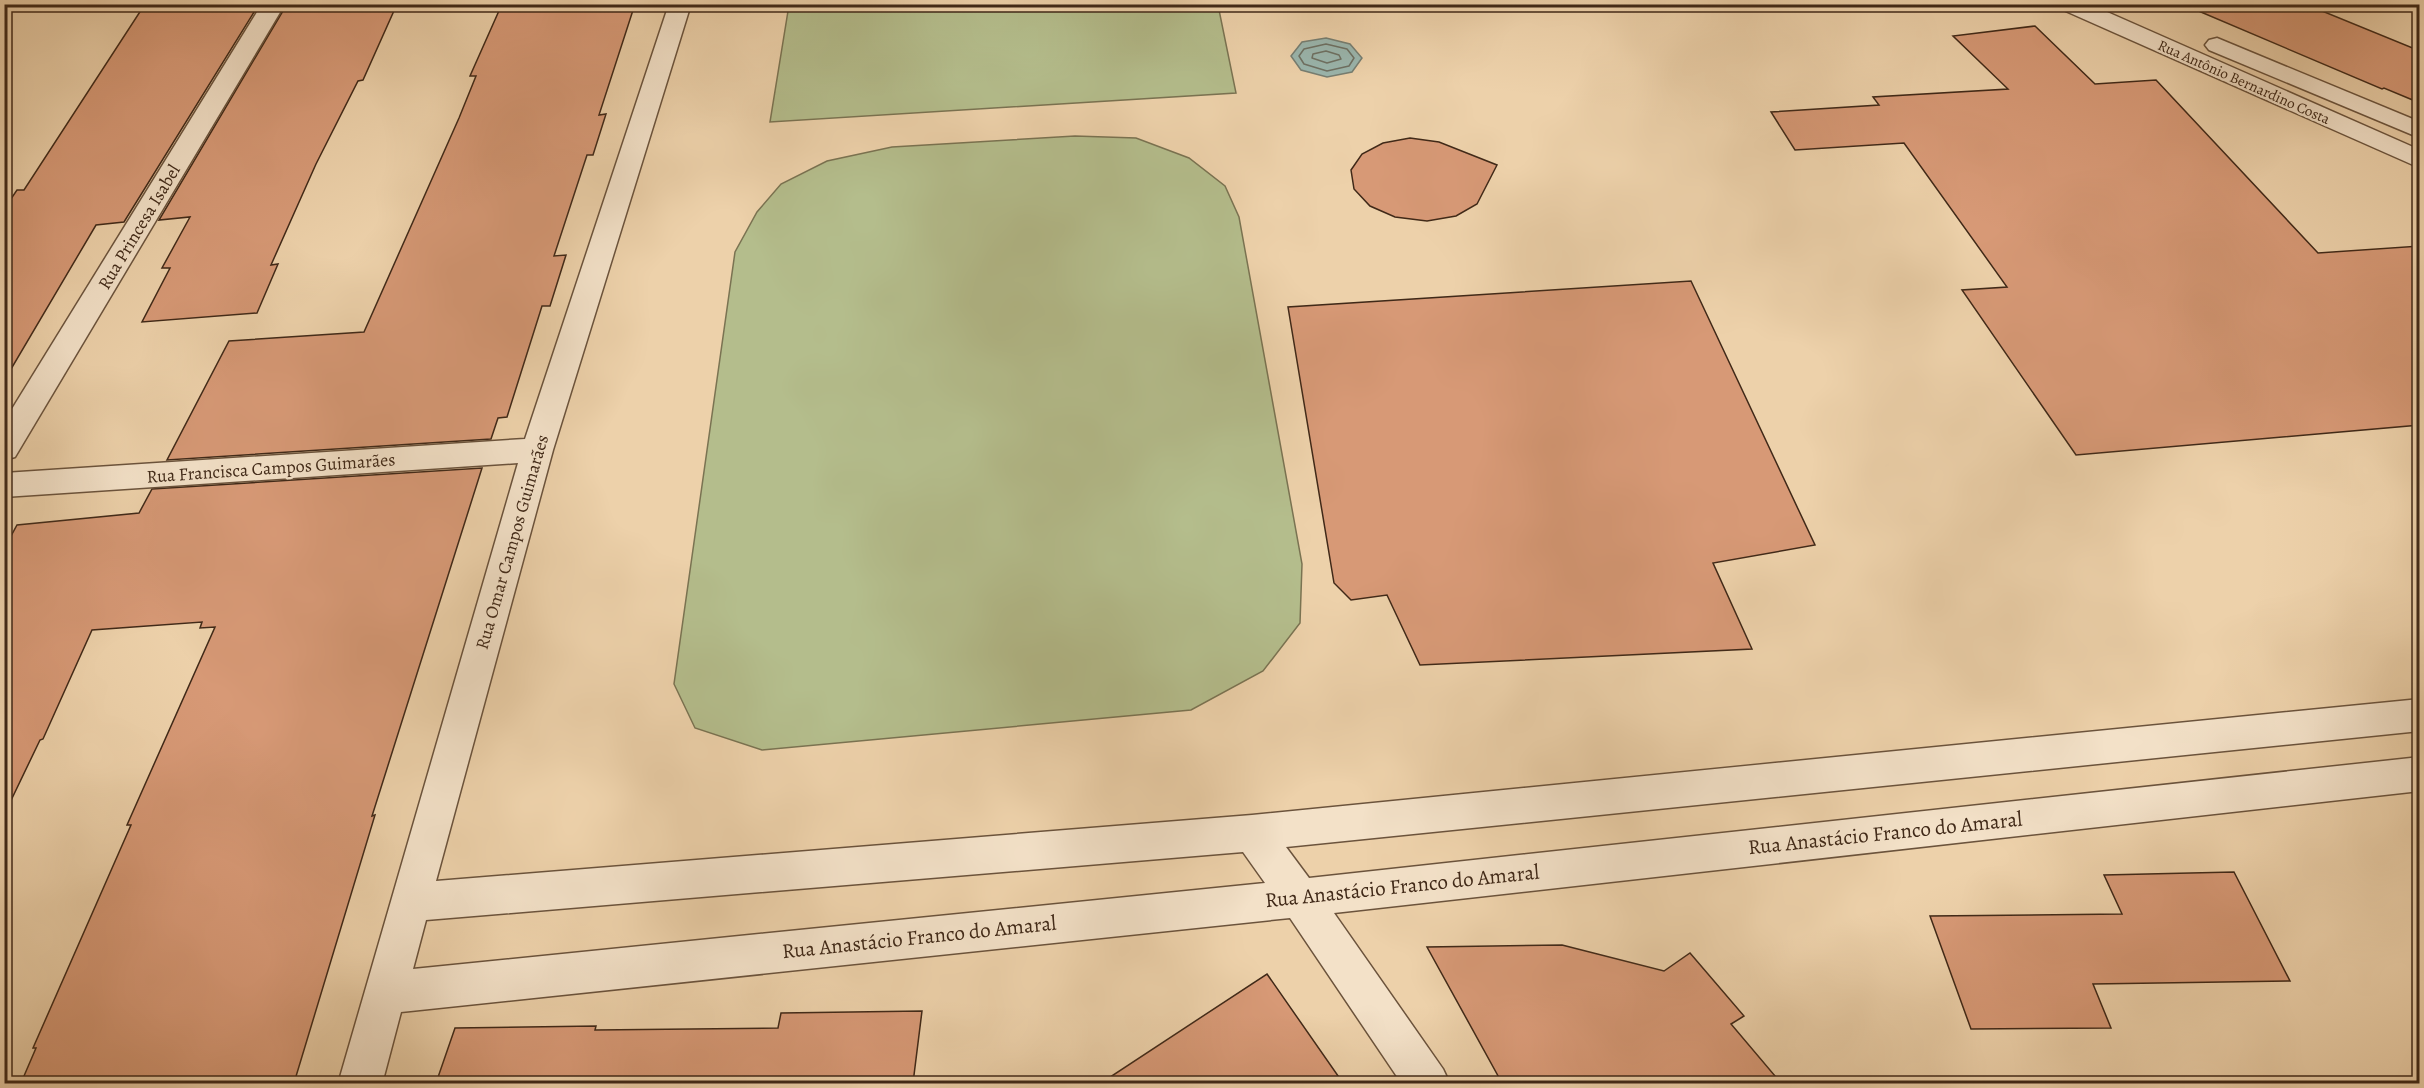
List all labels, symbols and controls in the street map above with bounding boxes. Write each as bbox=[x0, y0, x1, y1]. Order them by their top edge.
street label: Rua Antônio Bernardino Costa bbox=[2155, 35, 2333, 129]
street label: Rua Princesa Isabel bbox=[92, 160, 186, 294]
street label: Rua Omar Campos Guimarães bbox=[470, 432, 554, 652]
street label: Rua Francisca Campos Guimarães bbox=[146, 447, 396, 489]
street label: Rua Anastácio Franco do Amaral bbox=[1746, 805, 2024, 861]
street label: Rua Anastácio Franco do Amaral bbox=[1263, 858, 1541, 914]
street label: Rua Anastácio Franco do Amaral bbox=[780, 909, 1058, 965]

